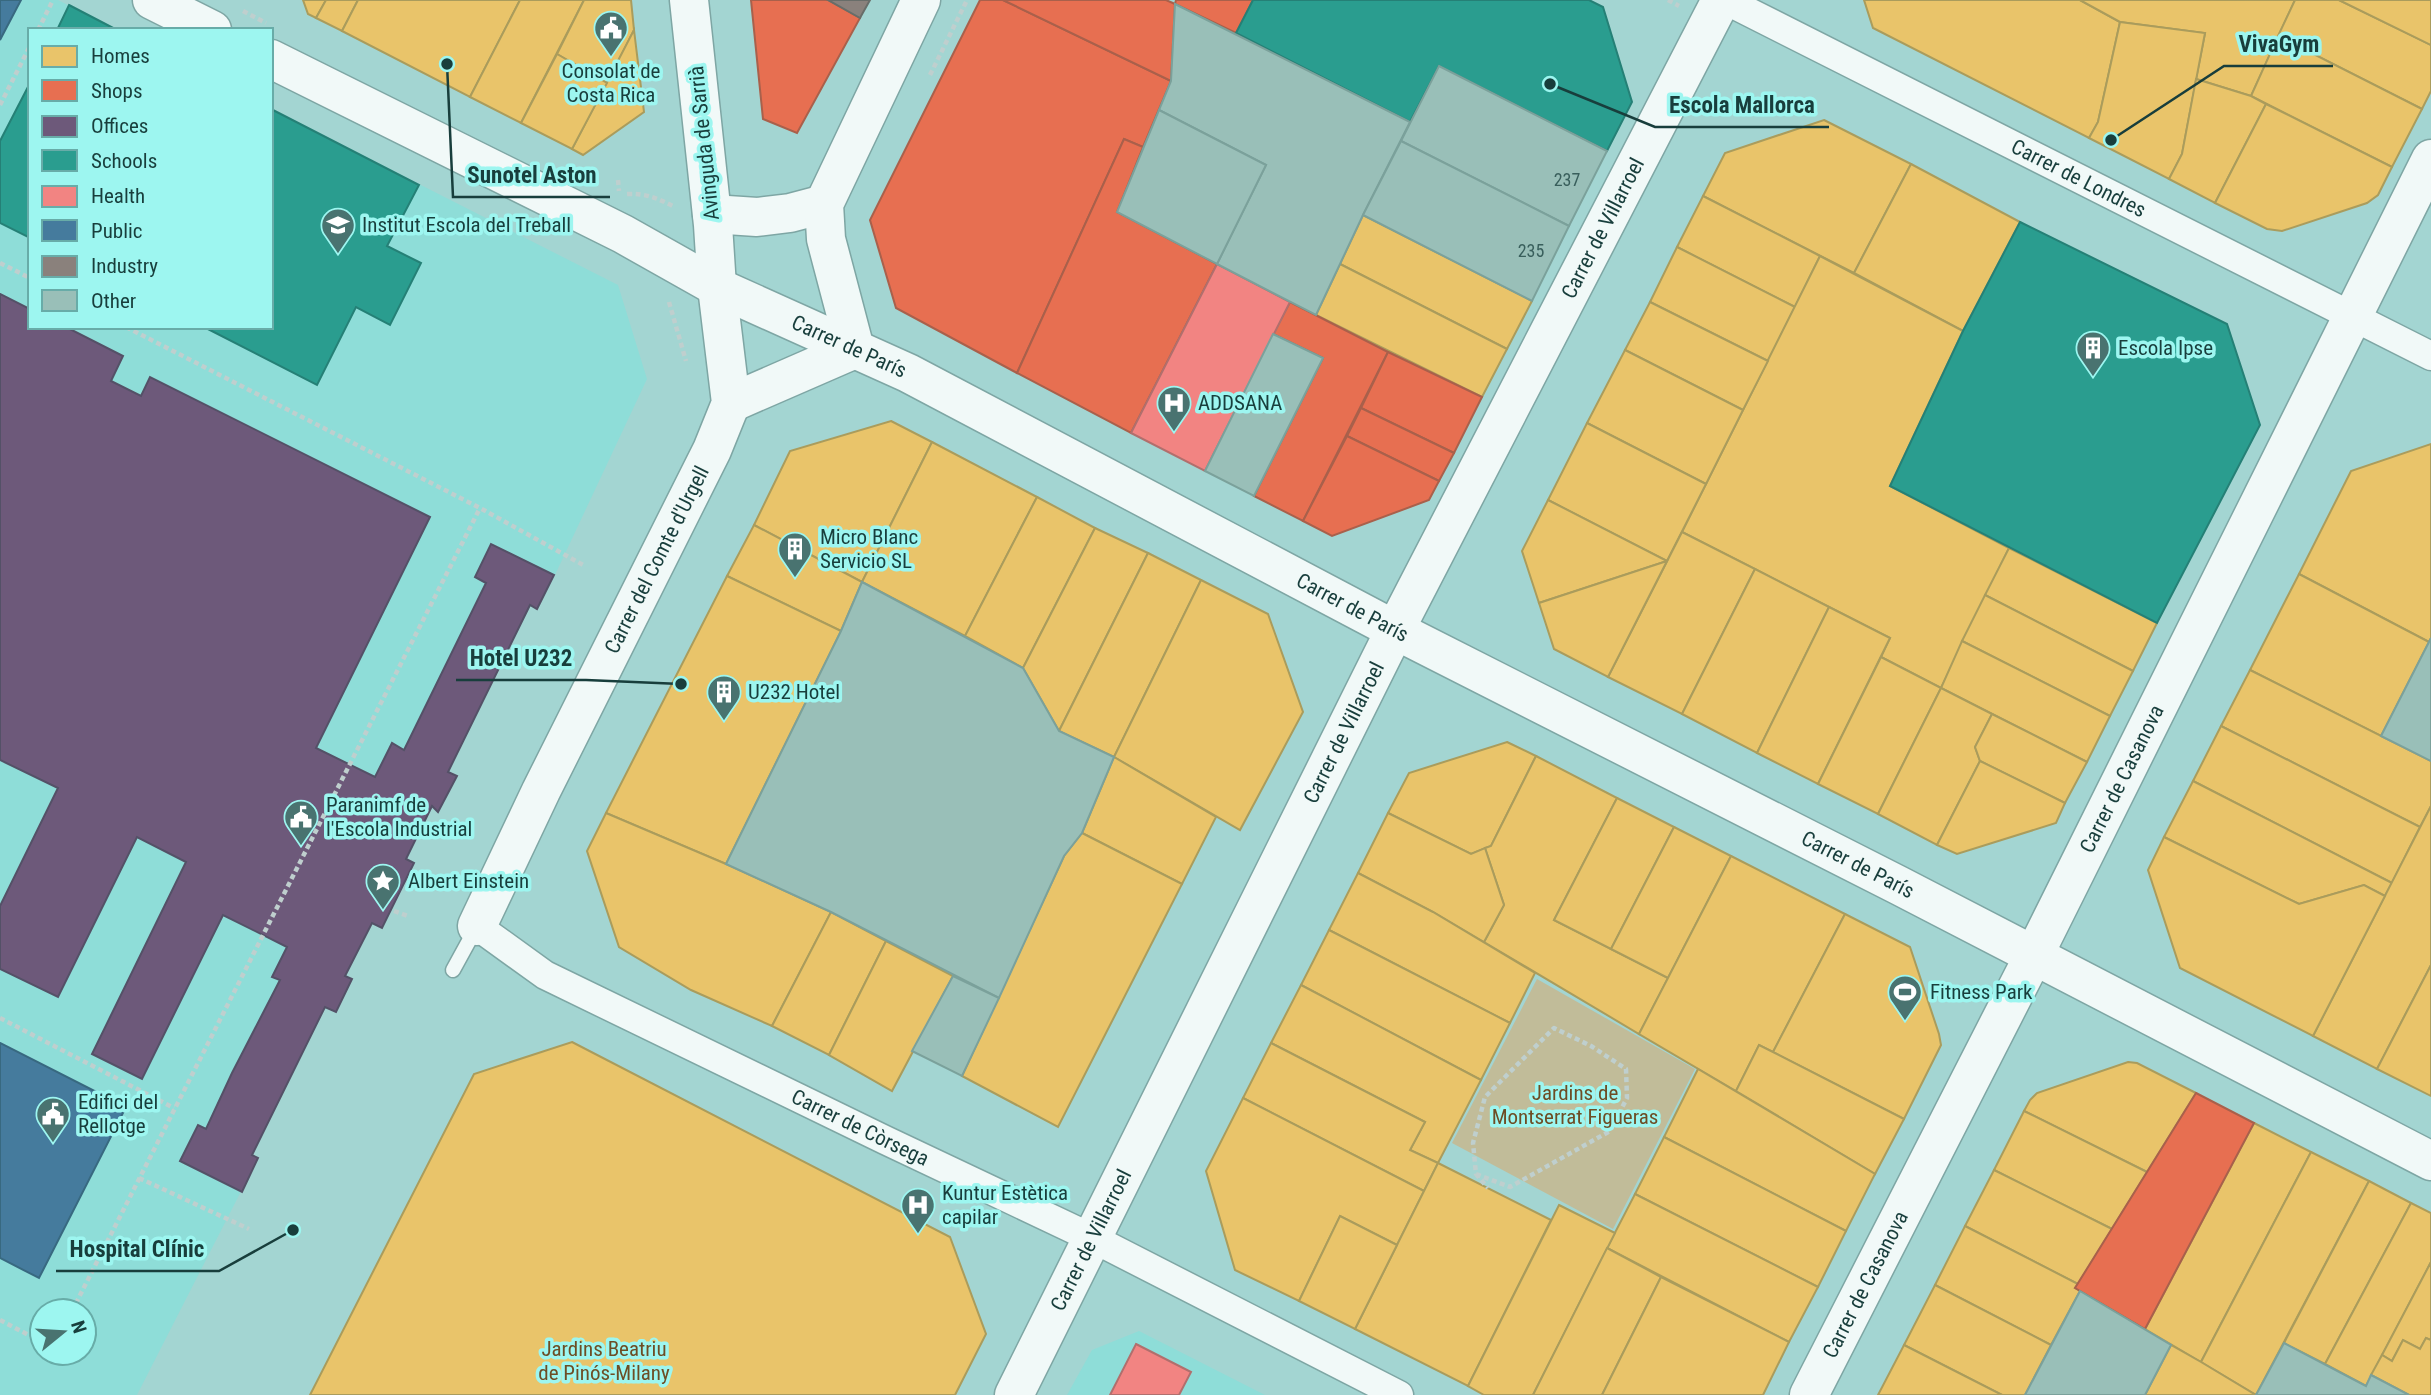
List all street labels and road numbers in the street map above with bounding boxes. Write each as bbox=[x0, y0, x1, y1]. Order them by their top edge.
street label: Avinguda de Sarrià bbox=[684, 65, 724, 221]
street label: Carrer de Londres bbox=[2007, 134, 2150, 222]
street label: Carrer de Villarroel bbox=[1557, 154, 1649, 303]
street label: Carrer de París bbox=[788, 310, 910, 383]
street label: Carrer del Comte d'Urgell bbox=[600, 462, 714, 658]
street label: Carrer de París bbox=[1292, 568, 1412, 647]
street label: Carrer de Villarroel bbox=[1299, 658, 1389, 807]
street label: Carrer de Casanova bbox=[2075, 701, 2169, 857]
street label: Carrer de París bbox=[1797, 826, 1918, 903]
street label: Carrer de Còrsega bbox=[788, 1084, 933, 1171]
street label: Carrer de Villarroel bbox=[1046, 1165, 1136, 1315]
street label: Carrer de Casanova bbox=[1818, 1207, 1913, 1362]

